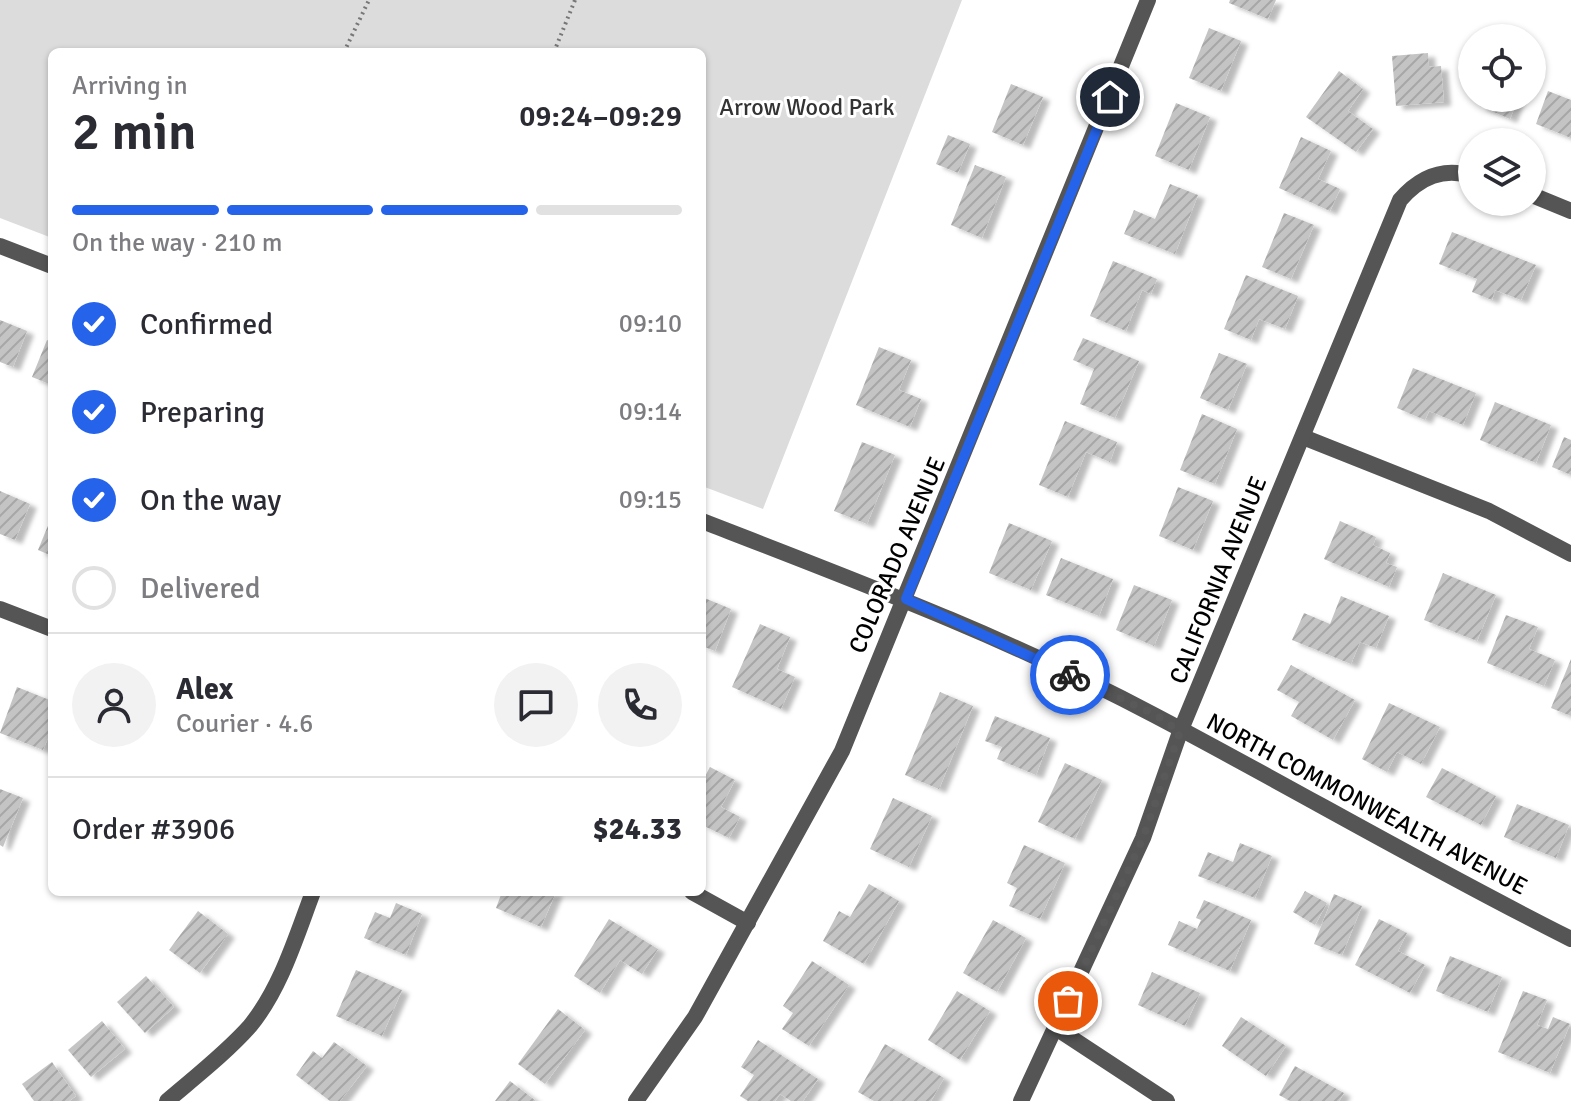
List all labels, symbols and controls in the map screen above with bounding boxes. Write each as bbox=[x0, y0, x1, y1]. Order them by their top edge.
map controls bbox=[1458, 24, 1546, 216]
button: locate bbox=[1458, 24, 1546, 112]
pin bbox=[1076, 63, 1144, 131]
text: Arriving in bbox=[72, 70, 188, 102]
icon: home bbox=[1088, 75, 1132, 119]
park label: Arrow Wood Park bbox=[719, 92, 895, 122]
text: 09:24–09:29 bbox=[519, 98, 682, 135]
text: 2 min bbox=[72, 100, 197, 164]
button: layers bbox=[1458, 128, 1546, 216]
text: On the way · 210 m bbox=[72, 227, 282, 259]
icon: check bbox=[72, 302, 116, 346]
text: Confirmed bbox=[140, 306, 273, 343]
text: 09:10 bbox=[619, 308, 682, 340]
icon: check bbox=[72, 390, 116, 434]
text: Preparing bbox=[140, 394, 265, 431]
text: 09:14 bbox=[619, 396, 682, 428]
street label: COLORADO AVENUE bbox=[842, 452, 952, 658]
street label: CALIFORNIA AVENUE bbox=[1163, 472, 1273, 688]
icon: check bbox=[72, 478, 116, 522]
text: On the way bbox=[140, 482, 281, 519]
text: 09:15 bbox=[619, 484, 682, 516]
text: Delivered bbox=[140, 570, 261, 607]
courier bbox=[1030, 635, 1110, 715]
icon: bike bbox=[1048, 653, 1092, 697]
button: person bbox=[72, 663, 156, 747]
button: chat bbox=[494, 663, 578, 747]
button: phone bbox=[598, 663, 682, 747]
text: Alex bbox=[176, 671, 233, 708]
street label: NORTH COMMONWEALTH AVENUE bbox=[1201, 706, 1533, 902]
text: Courier · 4.6 bbox=[176, 708, 313, 740]
text: Order #3906 bbox=[72, 811, 235, 848]
text: $24.33 bbox=[592, 811, 682, 848]
pin bbox=[1034, 967, 1102, 1035]
icon: bag bbox=[1046, 979, 1090, 1023]

